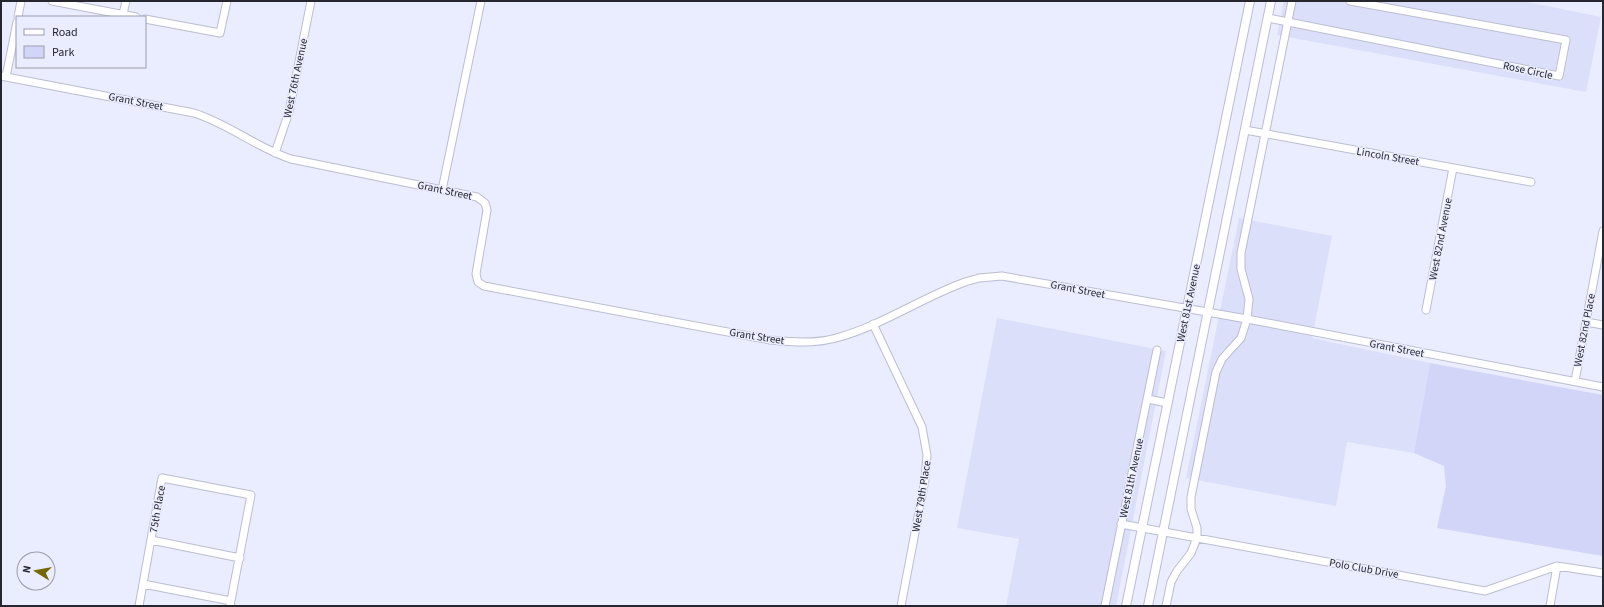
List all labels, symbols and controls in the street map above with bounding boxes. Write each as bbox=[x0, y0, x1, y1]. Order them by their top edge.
legend bbox=[16, 16, 146, 68]
text: Road bbox=[52, 24, 78, 41]
street label: West 76th Avenue bbox=[280, 36, 311, 119]
text: Park bbox=[52, 44, 74, 61]
street label: Rose Circle bbox=[1502, 58, 1555, 83]
street label: Grant Street bbox=[107, 89, 165, 114]
street label: Lincoln Street bbox=[1355, 144, 1421, 169]
street label: Grant Street bbox=[416, 177, 474, 204]
street label: West 82nd Avenue bbox=[1425, 196, 1456, 282]
street label: West 81st Avenue bbox=[1173, 262, 1204, 344]
street label: Grant Street bbox=[1049, 277, 1107, 302]
street label: West 82nd Place bbox=[1570, 292, 1599, 368]
street label: Grant Street bbox=[728, 325, 786, 348]
street label: Grant Street bbox=[1368, 336, 1426, 361]
street label: West 81th Avenue bbox=[1116, 436, 1147, 519]
street label: West 79th Place bbox=[908, 459, 935, 533]
street label: 75th Place bbox=[146, 484, 169, 534]
north arrow bbox=[16, 551, 56, 591]
street label: Polo Club Drive bbox=[1328, 555, 1400, 582]
text: N bbox=[19, 564, 35, 574]

